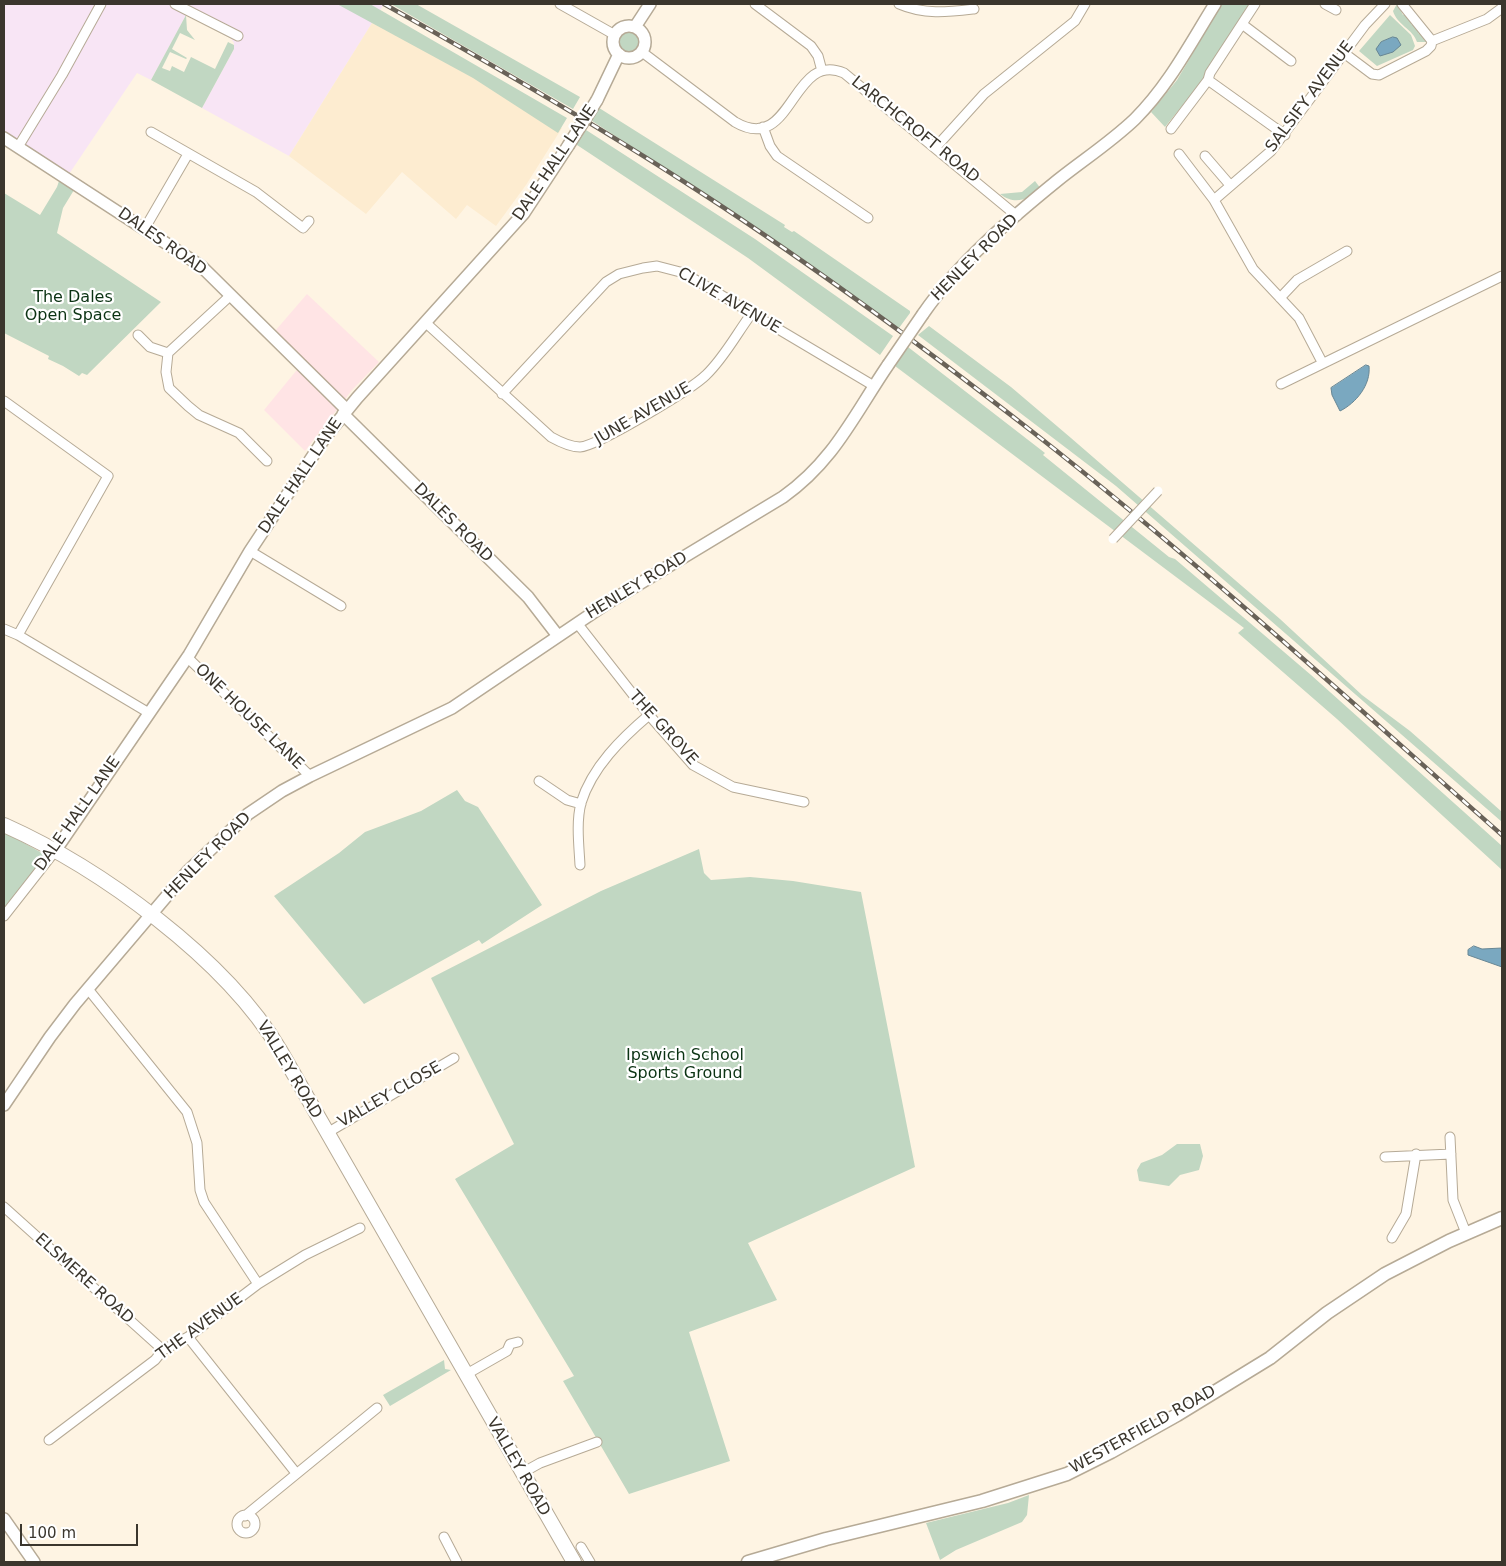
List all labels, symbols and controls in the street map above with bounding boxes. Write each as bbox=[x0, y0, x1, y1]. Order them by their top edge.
street label: SALSIFY AVENUE bbox=[1262, 38, 1358, 156]
street label: LARCHCROFT ROAD bbox=[847, 72, 983, 188]
street label: DALE HALL LANE bbox=[509, 102, 601, 224]
street label: DALES ROAD bbox=[114, 204, 210, 280]
street label: HENLEY ROAD bbox=[928, 211, 1022, 305]
street label: CLIVE AVENUE bbox=[674, 264, 784, 338]
park label: The Dales Open Space bbox=[25, 288, 121, 326]
street label: JUNE AVENUE bbox=[591, 379, 695, 449]
street label: DALE HALL LANE bbox=[255, 415, 347, 537]
street label: DALES ROAD bbox=[409, 479, 497, 567]
street label: HENLEY ROAD bbox=[583, 548, 691, 624]
street label: ONE HOUSE LANE bbox=[191, 660, 307, 774]
street label: THE GROVE bbox=[624, 687, 702, 769]
street label: DALE HALL LANE bbox=[31, 753, 125, 875]
street label: HENLEY ROAD bbox=[161, 809, 255, 903]
street label: VALLEY ROAD bbox=[252, 1018, 326, 1122]
park label: Ipswich School Sports Ground bbox=[626, 1046, 744, 1084]
street label: VALLEY CLOSE bbox=[335, 1058, 445, 1132]
street label: ELSMERE ROAD bbox=[31, 1230, 137, 1328]
street label: THE AVENUE bbox=[153, 1289, 247, 1365]
street label: WESTERFIELD ROAD bbox=[1067, 1382, 1219, 1478]
street label: VALLEY ROAD bbox=[482, 1414, 554, 1520]
scale bar bbox=[22, 1514, 140, 1546]
text: 100 m bbox=[28, 1524, 76, 1542]

